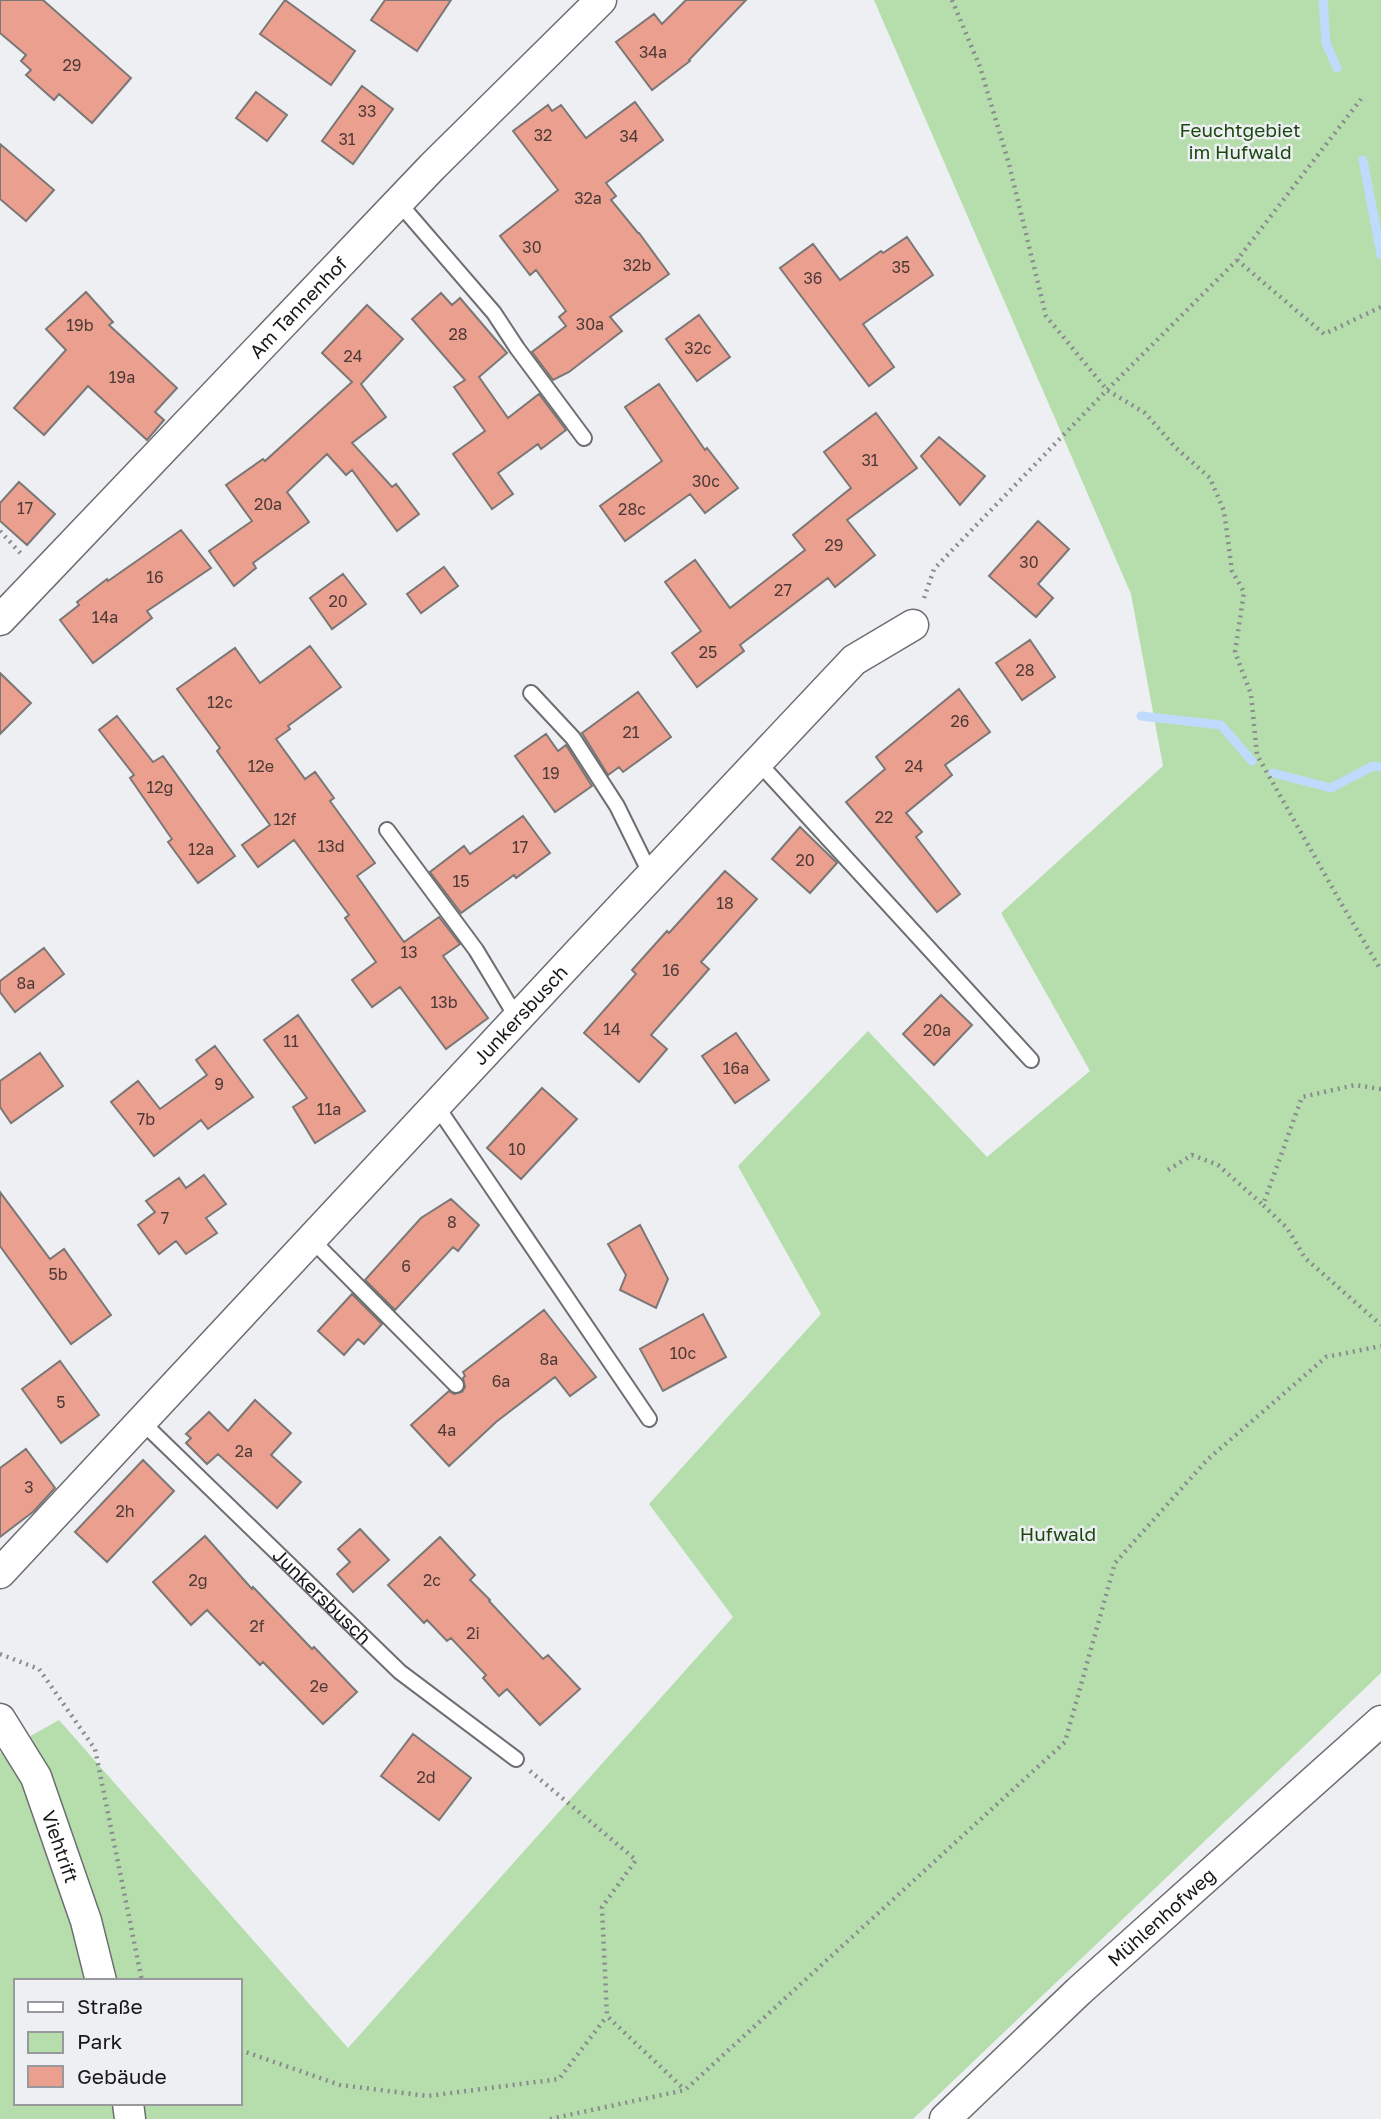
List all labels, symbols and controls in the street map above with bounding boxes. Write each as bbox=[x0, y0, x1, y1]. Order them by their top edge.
house number: 34a bbox=[639, 42, 667, 62]
house number: 29 bbox=[63, 55, 81, 75]
house number: 33 bbox=[358, 101, 376, 121]
park label: Feuchtgebiet im Hufwald bbox=[1179, 118, 1301, 163]
house number: 32 bbox=[534, 125, 552, 145]
house number: 34 bbox=[619, 126, 639, 146]
house number: 31 bbox=[338, 129, 356, 149]
house number: 32a bbox=[574, 188, 602, 208]
house number: 30 bbox=[522, 237, 542, 257]
street label: Am Tannenhof bbox=[244, 252, 351, 362]
house number: 32b bbox=[623, 255, 651, 275]
house number: 35 bbox=[892, 257, 910, 277]
house number: 36 bbox=[803, 268, 823, 288]
house number: 30a bbox=[576, 314, 604, 334]
house number: 19b bbox=[66, 315, 94, 335]
house number: 28 bbox=[448, 324, 468, 344]
house number: 32c bbox=[684, 338, 712, 358]
house number: 24 bbox=[343, 346, 363, 366]
house number: 19a bbox=[109, 367, 135, 387]
house number: 31 bbox=[861, 450, 879, 470]
house number: 30c bbox=[692, 471, 720, 491]
house number: 20a bbox=[254, 494, 282, 514]
house number: 17 bbox=[17, 498, 33, 518]
house number: 28c bbox=[618, 499, 646, 519]
house number: 29 bbox=[825, 535, 843, 555]
house number: 30 bbox=[1019, 552, 1039, 572]
house number: 16 bbox=[146, 567, 164, 587]
house number: 27 bbox=[774, 580, 792, 600]
house number: 20 bbox=[328, 591, 348, 611]
house number: 14a bbox=[92, 607, 118, 627]
house number: 25 bbox=[699, 642, 717, 662]
house number: 28 bbox=[1015, 660, 1035, 680]
house number: 12c bbox=[207, 692, 233, 712]
house number: 26 bbox=[951, 711, 969, 731]
house number: 21 bbox=[622, 722, 640, 742]
house number: 12e bbox=[248, 756, 274, 776]
house number: 24 bbox=[904, 756, 924, 776]
house number: 19 bbox=[542, 763, 560, 783]
house number: 12g bbox=[147, 777, 173, 797]
house number: 22 bbox=[875, 807, 893, 827]
house number: 12f bbox=[274, 809, 297, 829]
house number: 13d bbox=[318, 836, 344, 856]
house number: 17 bbox=[512, 837, 528, 857]
house number: 12a bbox=[188, 839, 214, 859]
house number: 20 bbox=[795, 850, 815, 870]
house number: 15 bbox=[452, 871, 470, 891]
house number: 18 bbox=[716, 893, 734, 913]
house number: 13 bbox=[400, 942, 418, 962]
street label: Junkersbusch bbox=[468, 960, 572, 1069]
house number: 16 bbox=[662, 960, 680, 980]
house number: 8a bbox=[17, 973, 35, 993]
house number: 13b bbox=[431, 992, 458, 1012]
house number: 14 bbox=[603, 1019, 621, 1039]
house number: 20a bbox=[923, 1020, 951, 1040]
house number: 11 bbox=[283, 1031, 299, 1051]
house number: 16a bbox=[723, 1058, 749, 1078]
house number: 9 bbox=[214, 1074, 224, 1094]
house number: 11a bbox=[317, 1099, 341, 1119]
house number: 7b bbox=[137, 1109, 155, 1129]
house number: 10 bbox=[508, 1139, 526, 1159]
house number: 7 bbox=[161, 1208, 169, 1228]
house number: 8 bbox=[447, 1212, 457, 1232]
house number: 6 bbox=[401, 1256, 411, 1276]
house number: 5b bbox=[48, 1264, 68, 1284]
house number: 10c bbox=[670, 1343, 696, 1363]
house number: 8a bbox=[540, 1349, 558, 1369]
house number: 6a bbox=[492, 1371, 510, 1391]
house number: 5 bbox=[56, 1392, 66, 1412]
house number: 4a bbox=[438, 1420, 456, 1440]
house number: 2a bbox=[235, 1441, 253, 1461]
house number: 3 bbox=[24, 1477, 34, 1497]
house number: 2h bbox=[115, 1501, 135, 1521]
park label: Hufwald bbox=[1020, 1522, 1096, 1545]
street label: Junkersbusch bbox=[268, 1543, 376, 1649]
house number: 2g bbox=[188, 1570, 208, 1590]
house number: 2c bbox=[423, 1570, 441, 1590]
house number: 2f bbox=[249, 1616, 265, 1636]
house number: 2i bbox=[466, 1623, 480, 1643]
house number: 2e bbox=[310, 1676, 328, 1696]
house number: 2d bbox=[416, 1767, 436, 1787]
street label: Viehtrift bbox=[37, 1807, 84, 1886]
street label: Mühlenhofweg bbox=[1103, 1863, 1220, 1971]
legend bbox=[14, 1979, 242, 2105]
text: Straße bbox=[77, 1993, 143, 2019]
text: Park bbox=[77, 2028, 123, 2054]
text: Gebäude bbox=[77, 2063, 167, 2089]

